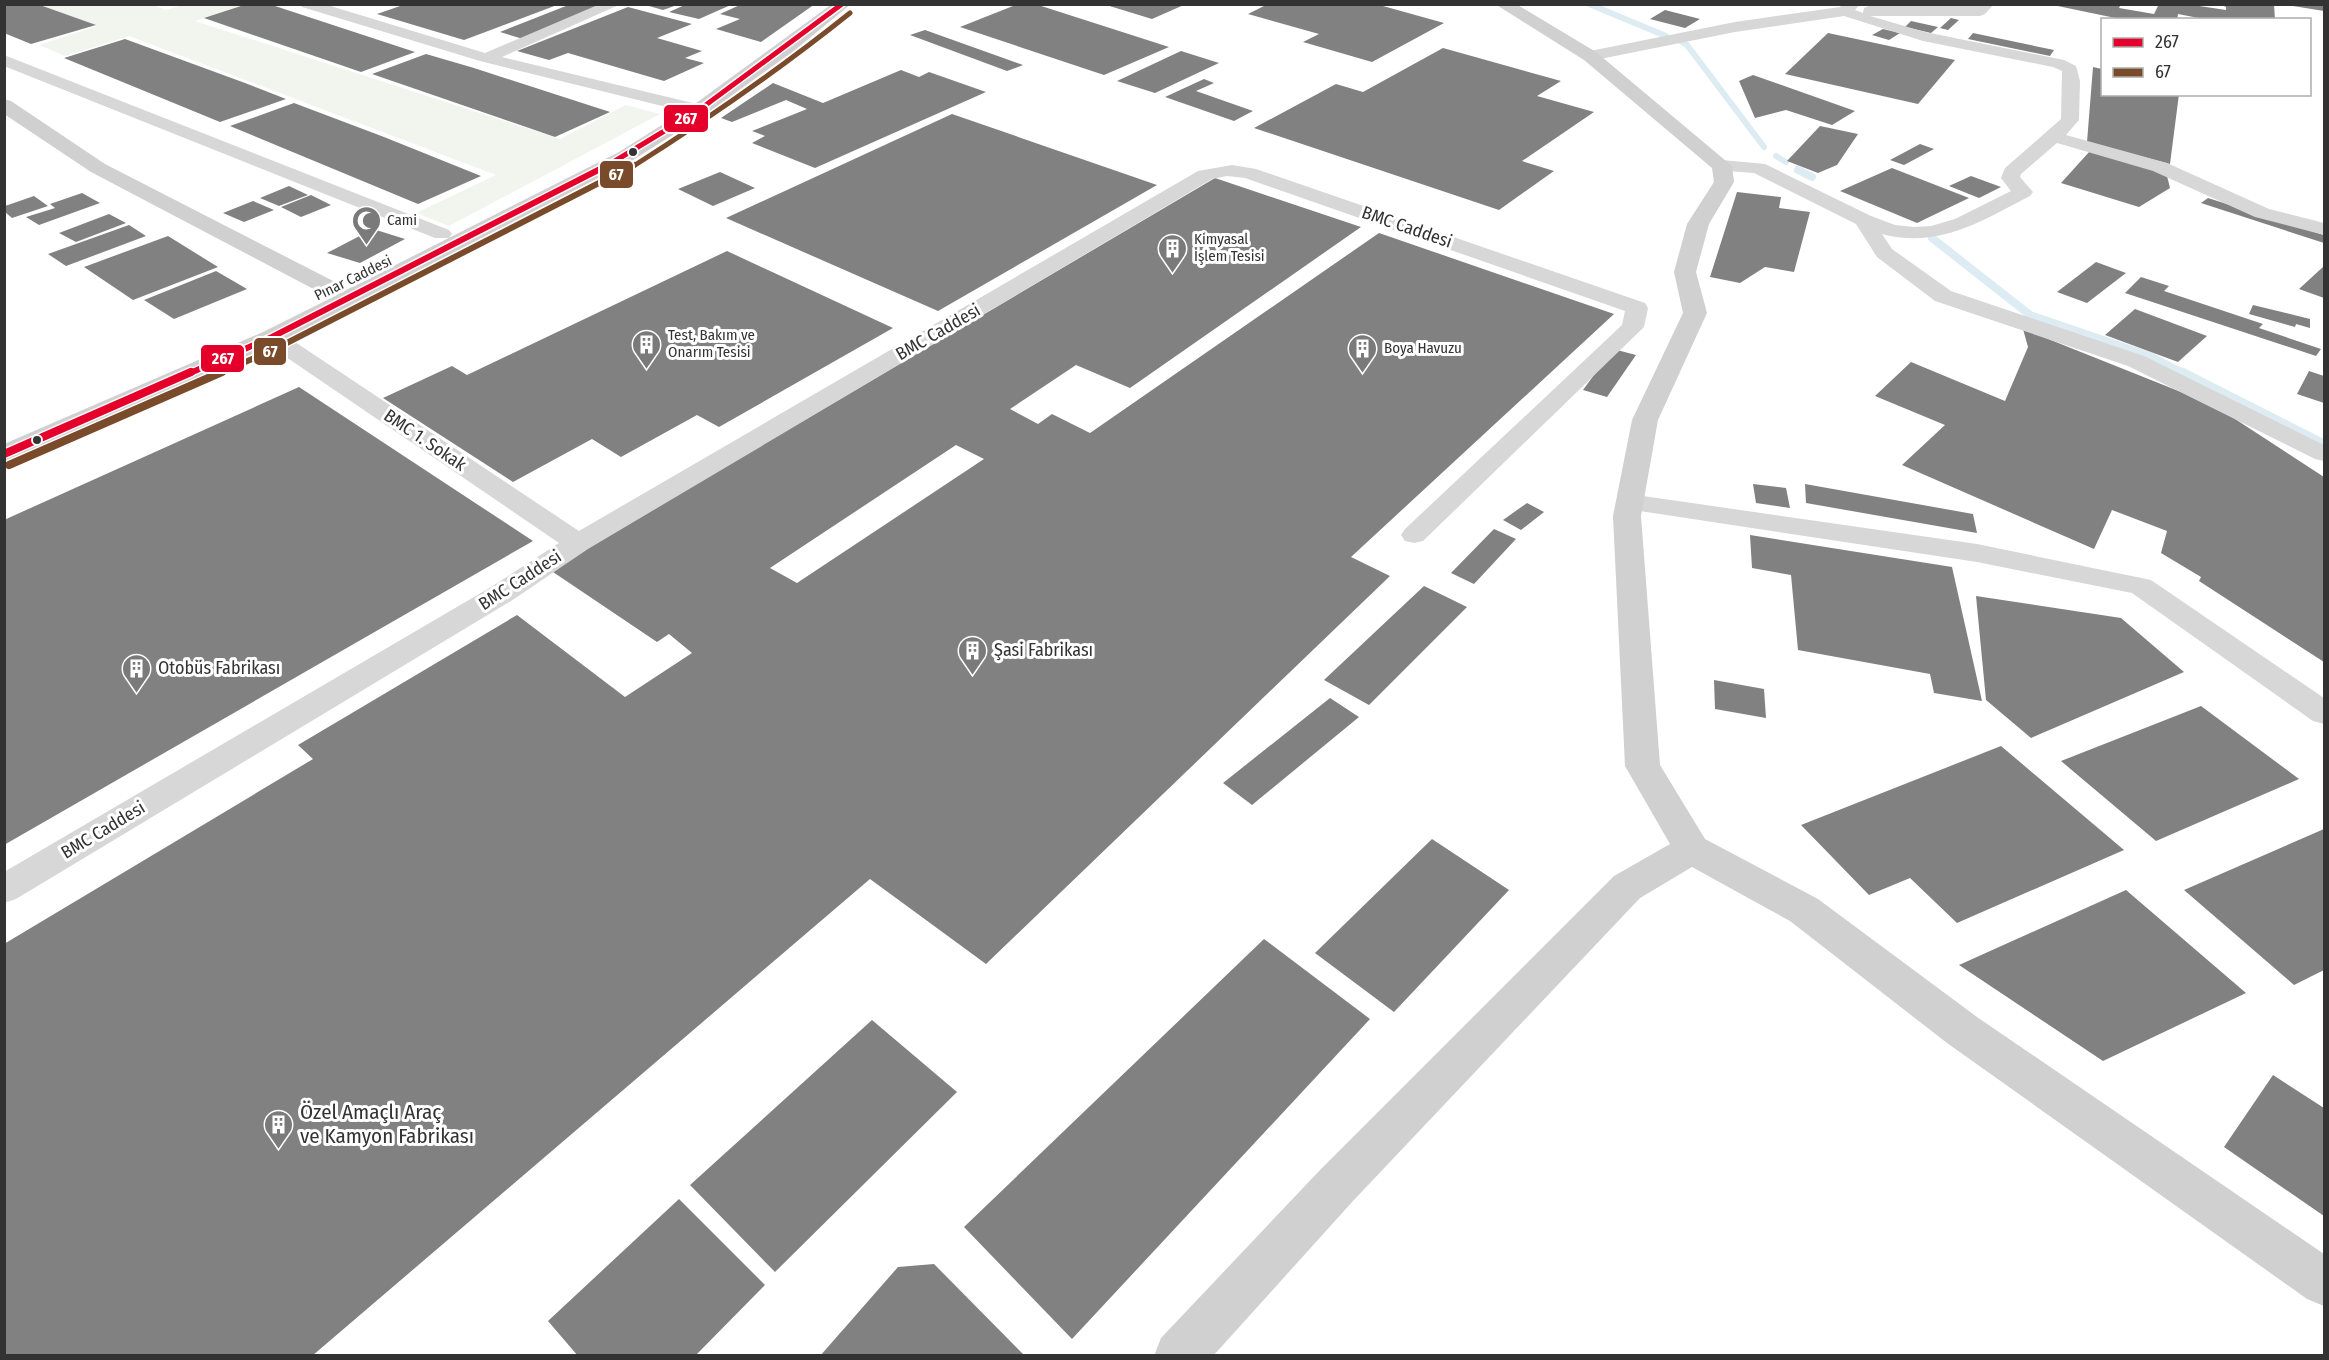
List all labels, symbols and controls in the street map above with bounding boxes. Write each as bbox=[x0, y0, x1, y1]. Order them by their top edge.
legend bbox=[2101, 18, 2311, 96]
text: 267 bbox=[2155, 31, 2179, 53]
text: 67 bbox=[2155, 61, 2171, 83]
line badge: 267 bbox=[663, 104, 709, 133]
text: 267 bbox=[674, 109, 697, 128]
unlabelled marker bbox=[627, 146, 639, 158]
line badge: 67 bbox=[599, 160, 634, 189]
text: 67 bbox=[609, 165, 624, 184]
street label: BMC Caddesi bbox=[1359, 201, 1455, 253]
mosque icon: Cami bbox=[350, 204, 382, 246]
place label: Cami bbox=[387, 211, 417, 229]
place label: Kimyasal İşlem Tesisi bbox=[1194, 230, 1265, 265]
building icon: Kimyasal İşlem Tesisi bbox=[1157, 232, 1189, 274]
street label: Pınar Caddesi bbox=[311, 252, 395, 304]
street label: BMC Caddesi bbox=[892, 299, 984, 365]
place label: Test, Bakım ve Onarım Tesisi bbox=[668, 326, 755, 361]
building icon: Test, Bakım ve Onarım Tesisi bbox=[631, 328, 663, 370]
building icon: Boya Havuzu bbox=[1347, 332, 1379, 374]
line badge: 67 bbox=[253, 337, 287, 366]
place label: Boya Havuzu bbox=[1384, 339, 1462, 357]
text: 67 bbox=[263, 342, 278, 361]
line badge: 267 bbox=[200, 344, 245, 373]
text: 267 bbox=[211, 349, 234, 368]
street label: BMC 1. Sokak bbox=[380, 404, 471, 476]
unlabelled marker bbox=[31, 434, 43, 446]
street label: BMC Caddesi bbox=[475, 545, 565, 615]
building icon: Şasi Fabrikası bbox=[957, 634, 989, 676]
place label: Şasi Fabrikası bbox=[994, 639, 1093, 661]
building icon: Otobüs Fabrikası bbox=[121, 652, 153, 694]
place label: Otobüs Fabrikası bbox=[158, 657, 280, 679]
street label: BMC Caddesi bbox=[57, 796, 149, 864]
place label: Özel Amaçlı Araç ve Kamyon Fabrikası bbox=[300, 1099, 474, 1149]
building icon: Özel Amaçlı Araç ve Kamyon Fabrikası bbox=[263, 1108, 295, 1150]

